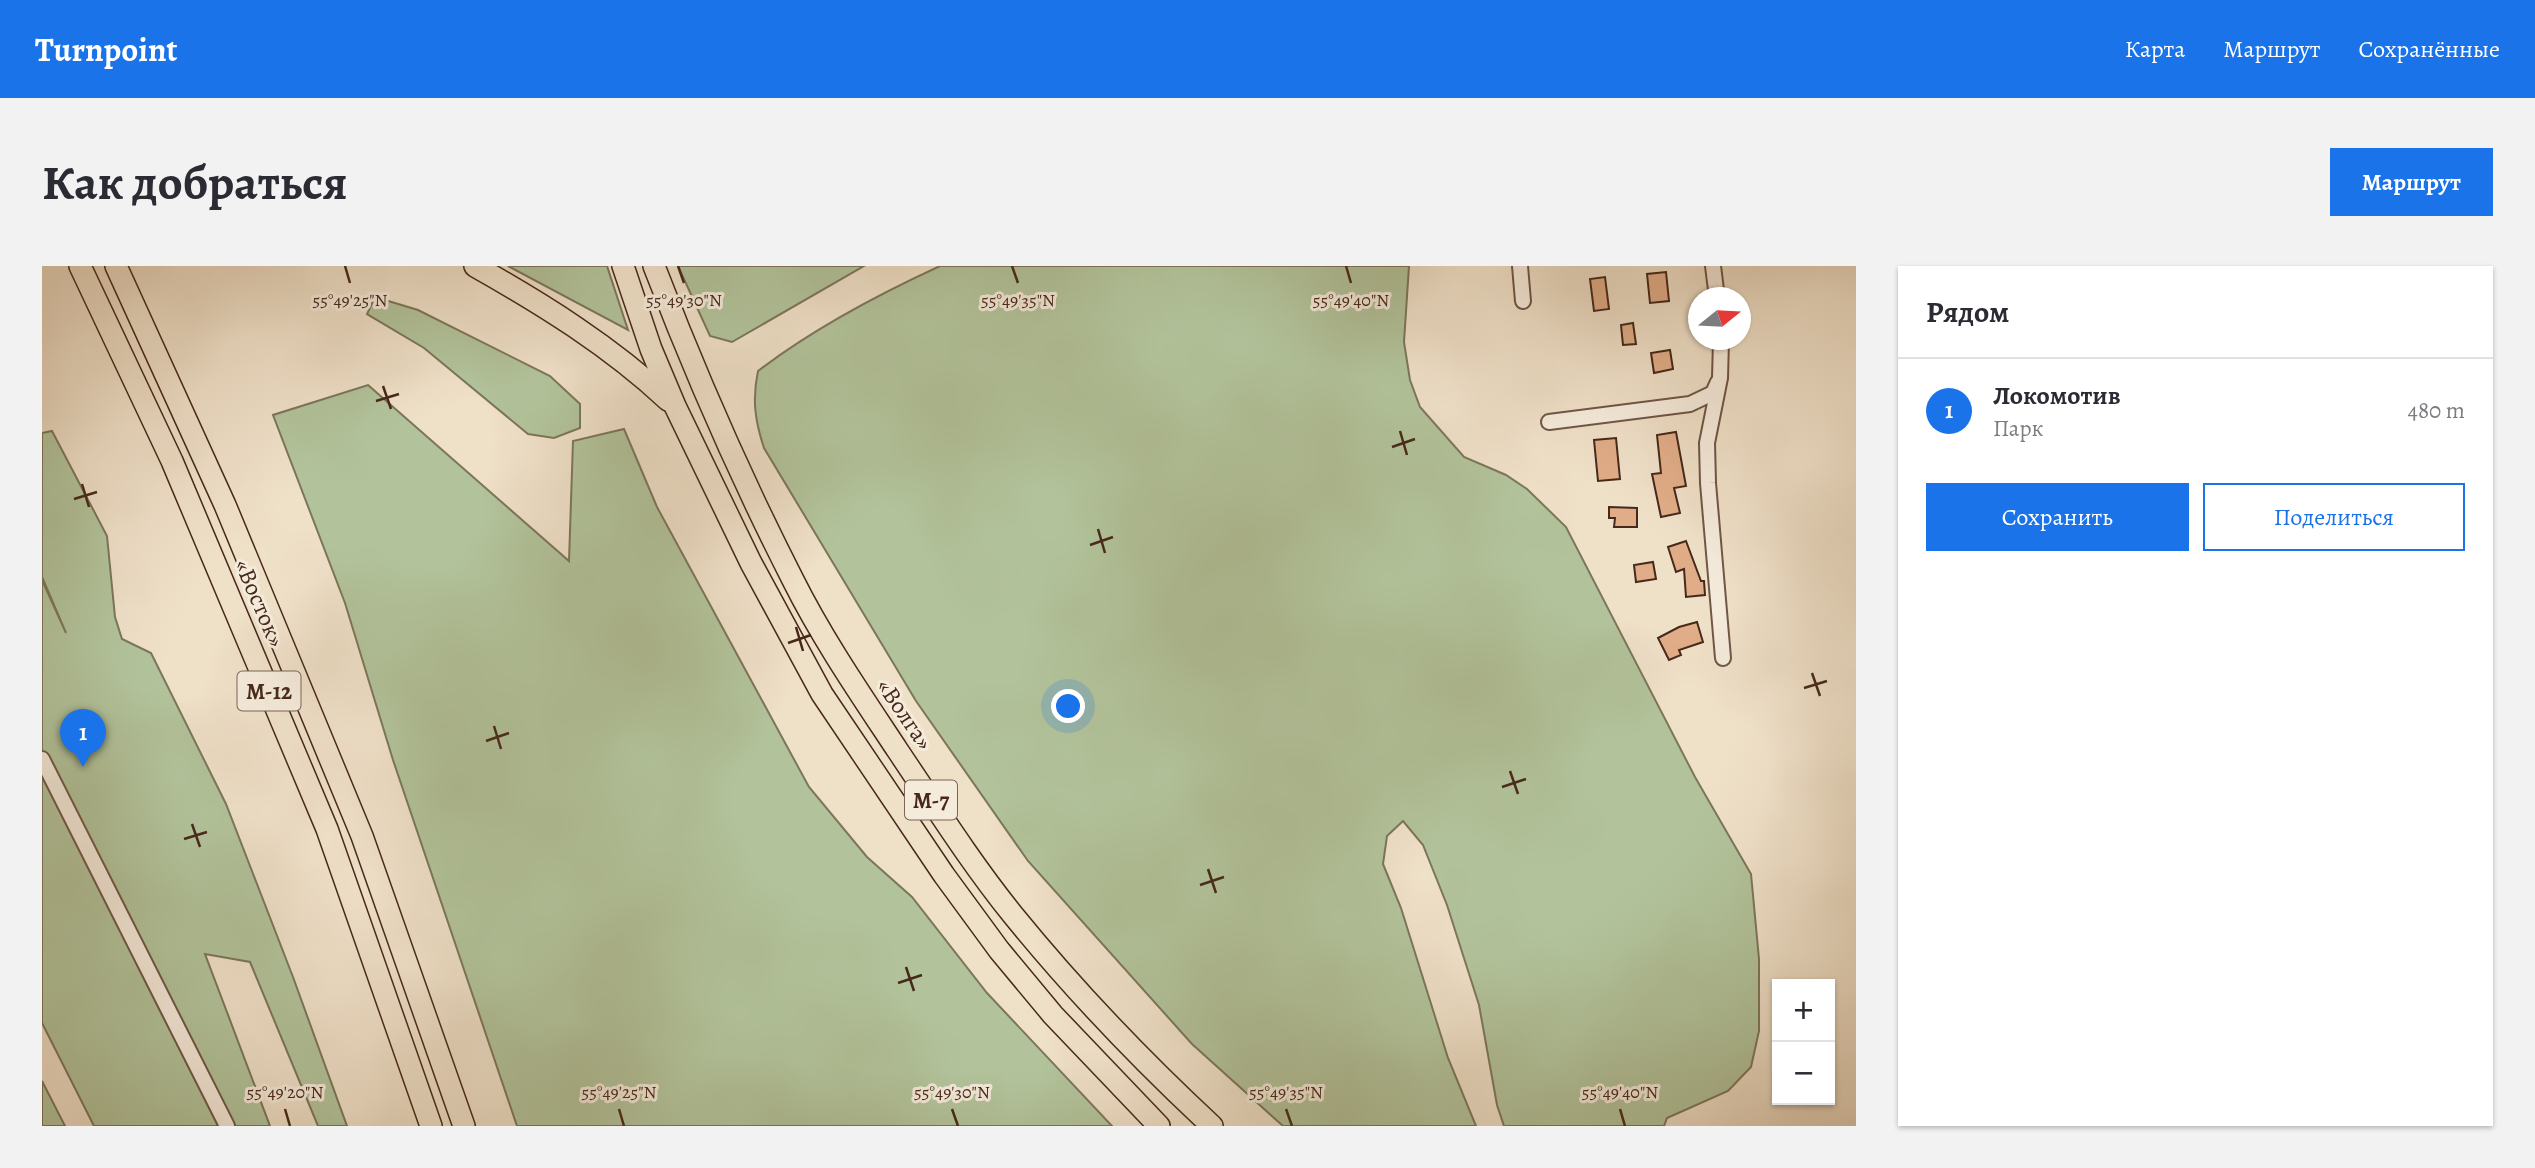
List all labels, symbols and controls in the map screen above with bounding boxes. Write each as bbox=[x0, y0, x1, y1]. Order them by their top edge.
text: Turnpoint bbox=[35, 27, 177, 72]
text: Карта bbox=[2125, 33, 2185, 65]
text: Маршрут bbox=[2223, 33, 2321, 65]
text: Сохранённые bbox=[2359, 33, 2500, 65]
button: Маршрут bbox=[2330, 148, 2493, 216]
text: Как добраться bbox=[42, 149, 348, 216]
north arrow bbox=[1688, 287, 1751, 350]
text: 55°49'25"N bbox=[312, 288, 388, 312]
text: 55°49'30"N bbox=[646, 288, 722, 312]
text: 55°49'35"N bbox=[981, 288, 1055, 312]
text: 55°49'40"N bbox=[1313, 288, 1389, 312]
text: Рядом bbox=[1926, 292, 2009, 332]
text: Локомотив bbox=[1993, 378, 2121, 413]
text: 1 bbox=[1945, 395, 1953, 426]
text: 480 m bbox=[2407, 395, 2465, 426]
text: Парк bbox=[1993, 413, 2044, 444]
button: Сохранить bbox=[1926, 483, 2189, 551]
button: Поделиться bbox=[2203, 483, 2465, 551]
street label: «Восток» bbox=[227, 554, 293, 652]
road number: М-12 bbox=[238, 672, 300, 710]
street label: «Волга» bbox=[869, 672, 941, 756]
your location bbox=[1051, 689, 1085, 723]
pin: 1 bbox=[60, 709, 106, 767]
road number: М-7 bbox=[905, 780, 957, 820]
map controls bbox=[1772, 979, 1835, 1105]
button: + bbox=[1772, 979, 1835, 1042]
button: − bbox=[1772, 1042, 1835, 1105]
text: 55°49'20"N bbox=[247, 1080, 323, 1104]
text: 55°49'25"N bbox=[581, 1080, 657, 1104]
text: 55°49'30"N bbox=[914, 1080, 990, 1104]
text: 55°49'35"N bbox=[1249, 1080, 1323, 1104]
text: 55°49'40"N bbox=[1582, 1080, 1658, 1104]

